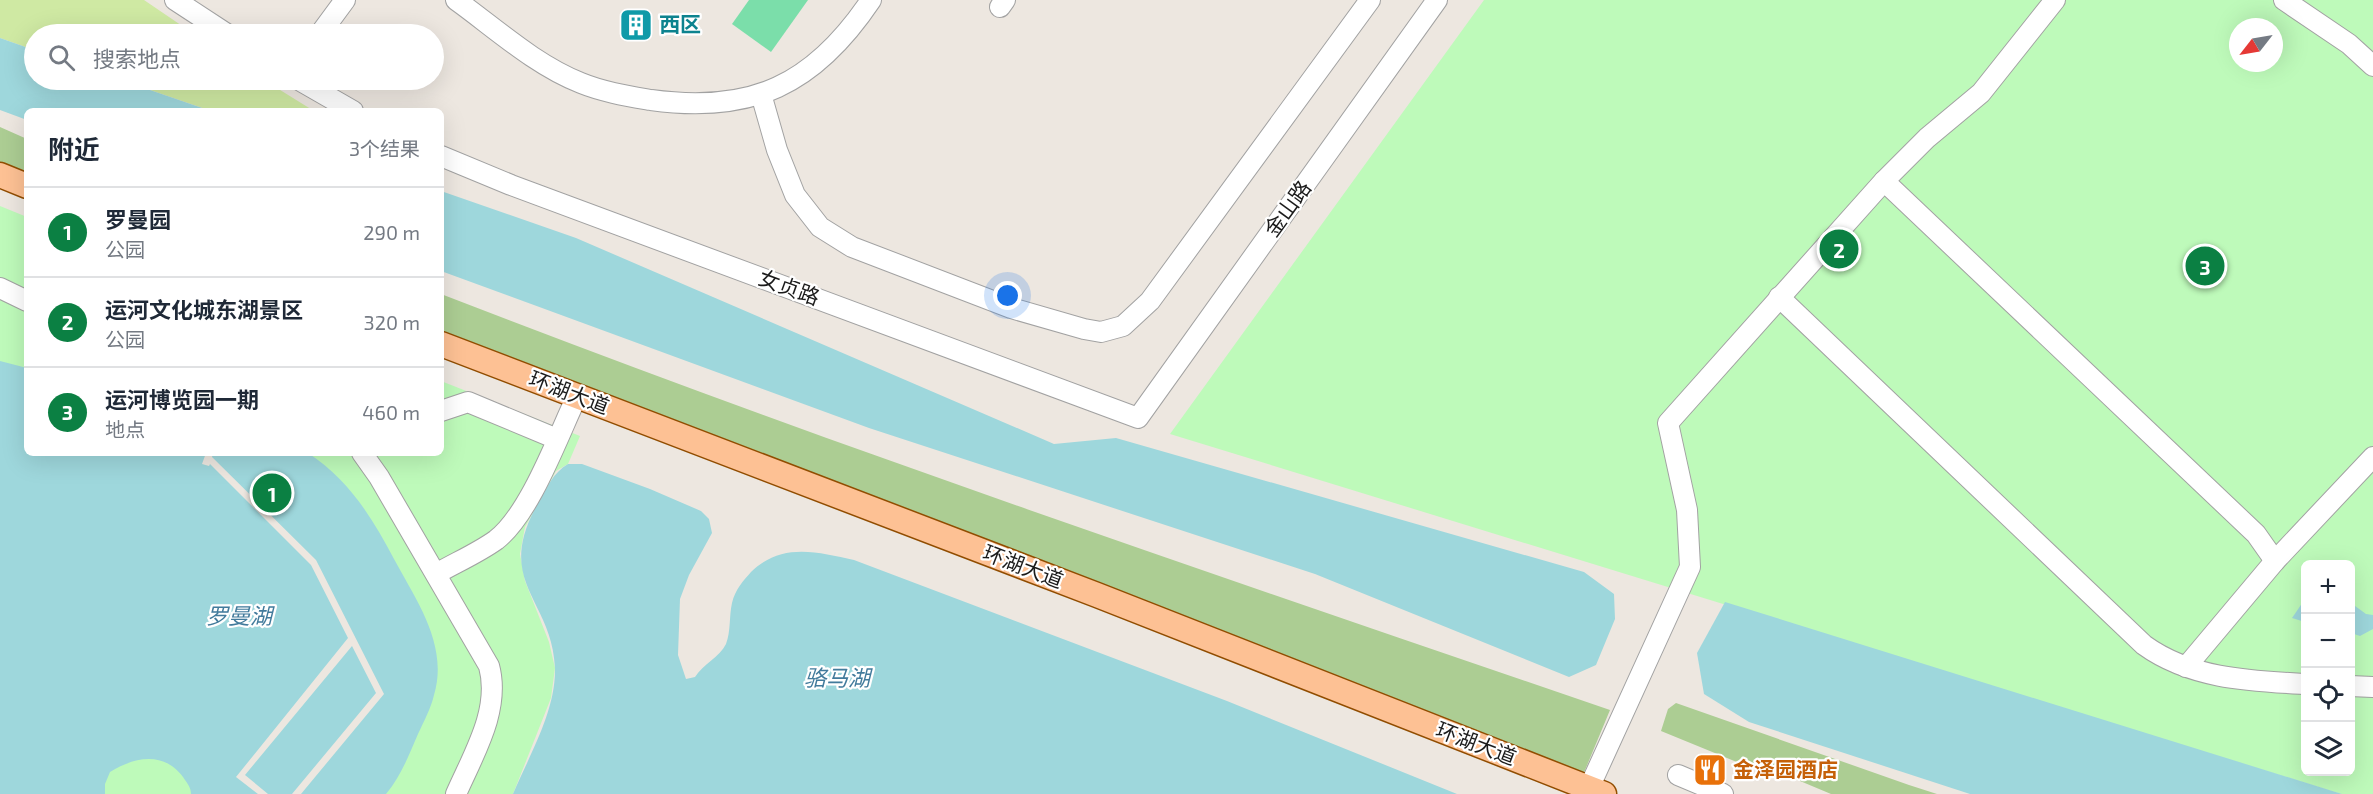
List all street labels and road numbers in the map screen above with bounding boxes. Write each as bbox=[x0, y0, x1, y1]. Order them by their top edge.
street label: 金山路 bbox=[1258, 175, 1315, 241]
street label: 女贞路 bbox=[756, 264, 823, 309]
street label: 环湖大道 bbox=[526, 365, 613, 418]
street label: 环湖大道 bbox=[980, 539, 1067, 592]
street label: 环湖大道 bbox=[1433, 716, 1520, 769]

